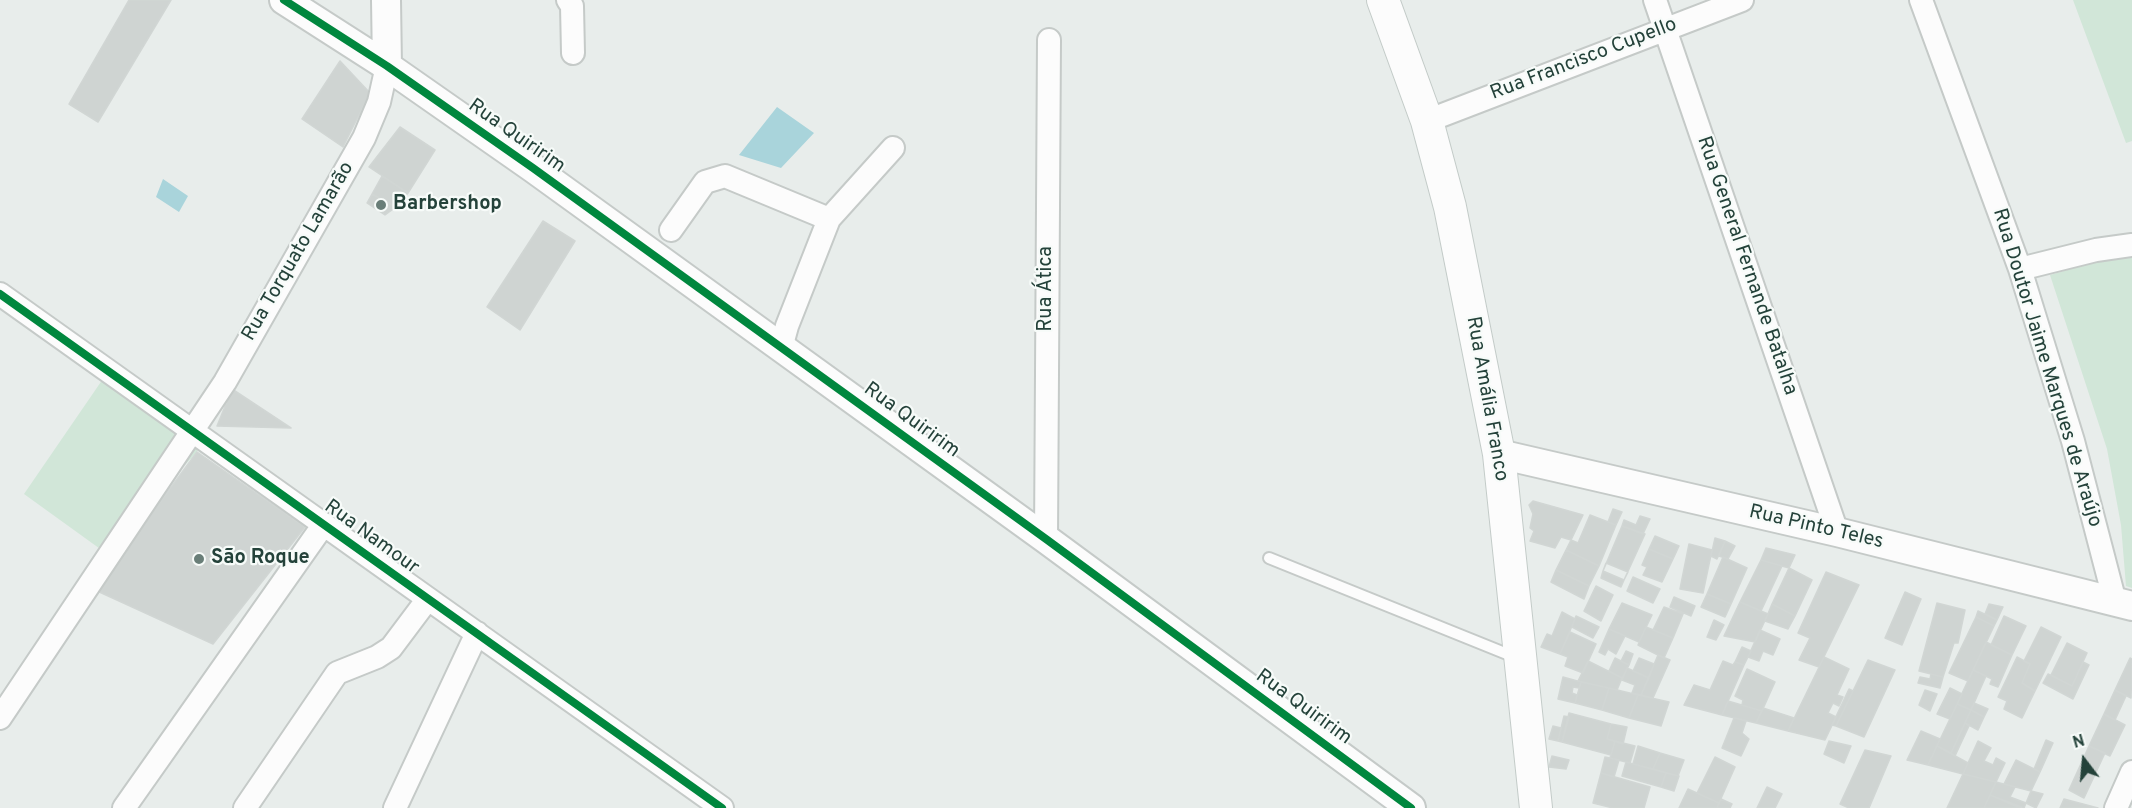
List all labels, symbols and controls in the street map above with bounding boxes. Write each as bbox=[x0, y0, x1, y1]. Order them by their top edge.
street label: Rua Francisco Cupello bbox=[1487, 13, 1681, 107]
street label: Rua Quiririm bbox=[463, 95, 569, 179]
street label: Rua General Fernande Batalha bbox=[1690, 134, 1802, 398]
street label: Rua Torquato Lamarão bbox=[238, 158, 360, 346]
place label: Barbershop bbox=[393, 193, 502, 217]
marker: Barbershop bbox=[374, 198, 388, 212]
street label: Rua Doutor Jaime Marques de Araújo bbox=[1986, 206, 2106, 530]
street label: Rua Ática bbox=[1035, 246, 1059, 332]
street label: Rua Amália Franco bbox=[1460, 315, 1512, 483]
street label: Rua Quiririm bbox=[858, 378, 964, 464]
street label: Rua Namour bbox=[319, 496, 423, 580]
street label: Rua Pinto Teles bbox=[1746, 501, 1886, 555]
place label: São Roque bbox=[211, 547, 310, 571]
marker: São Roque bbox=[192, 552, 206, 566]
street label: Rua Quiririm bbox=[1250, 665, 1356, 751]
north arrow bbox=[2054, 730, 2114, 790]
text: N bbox=[2071, 731, 2087, 754]

